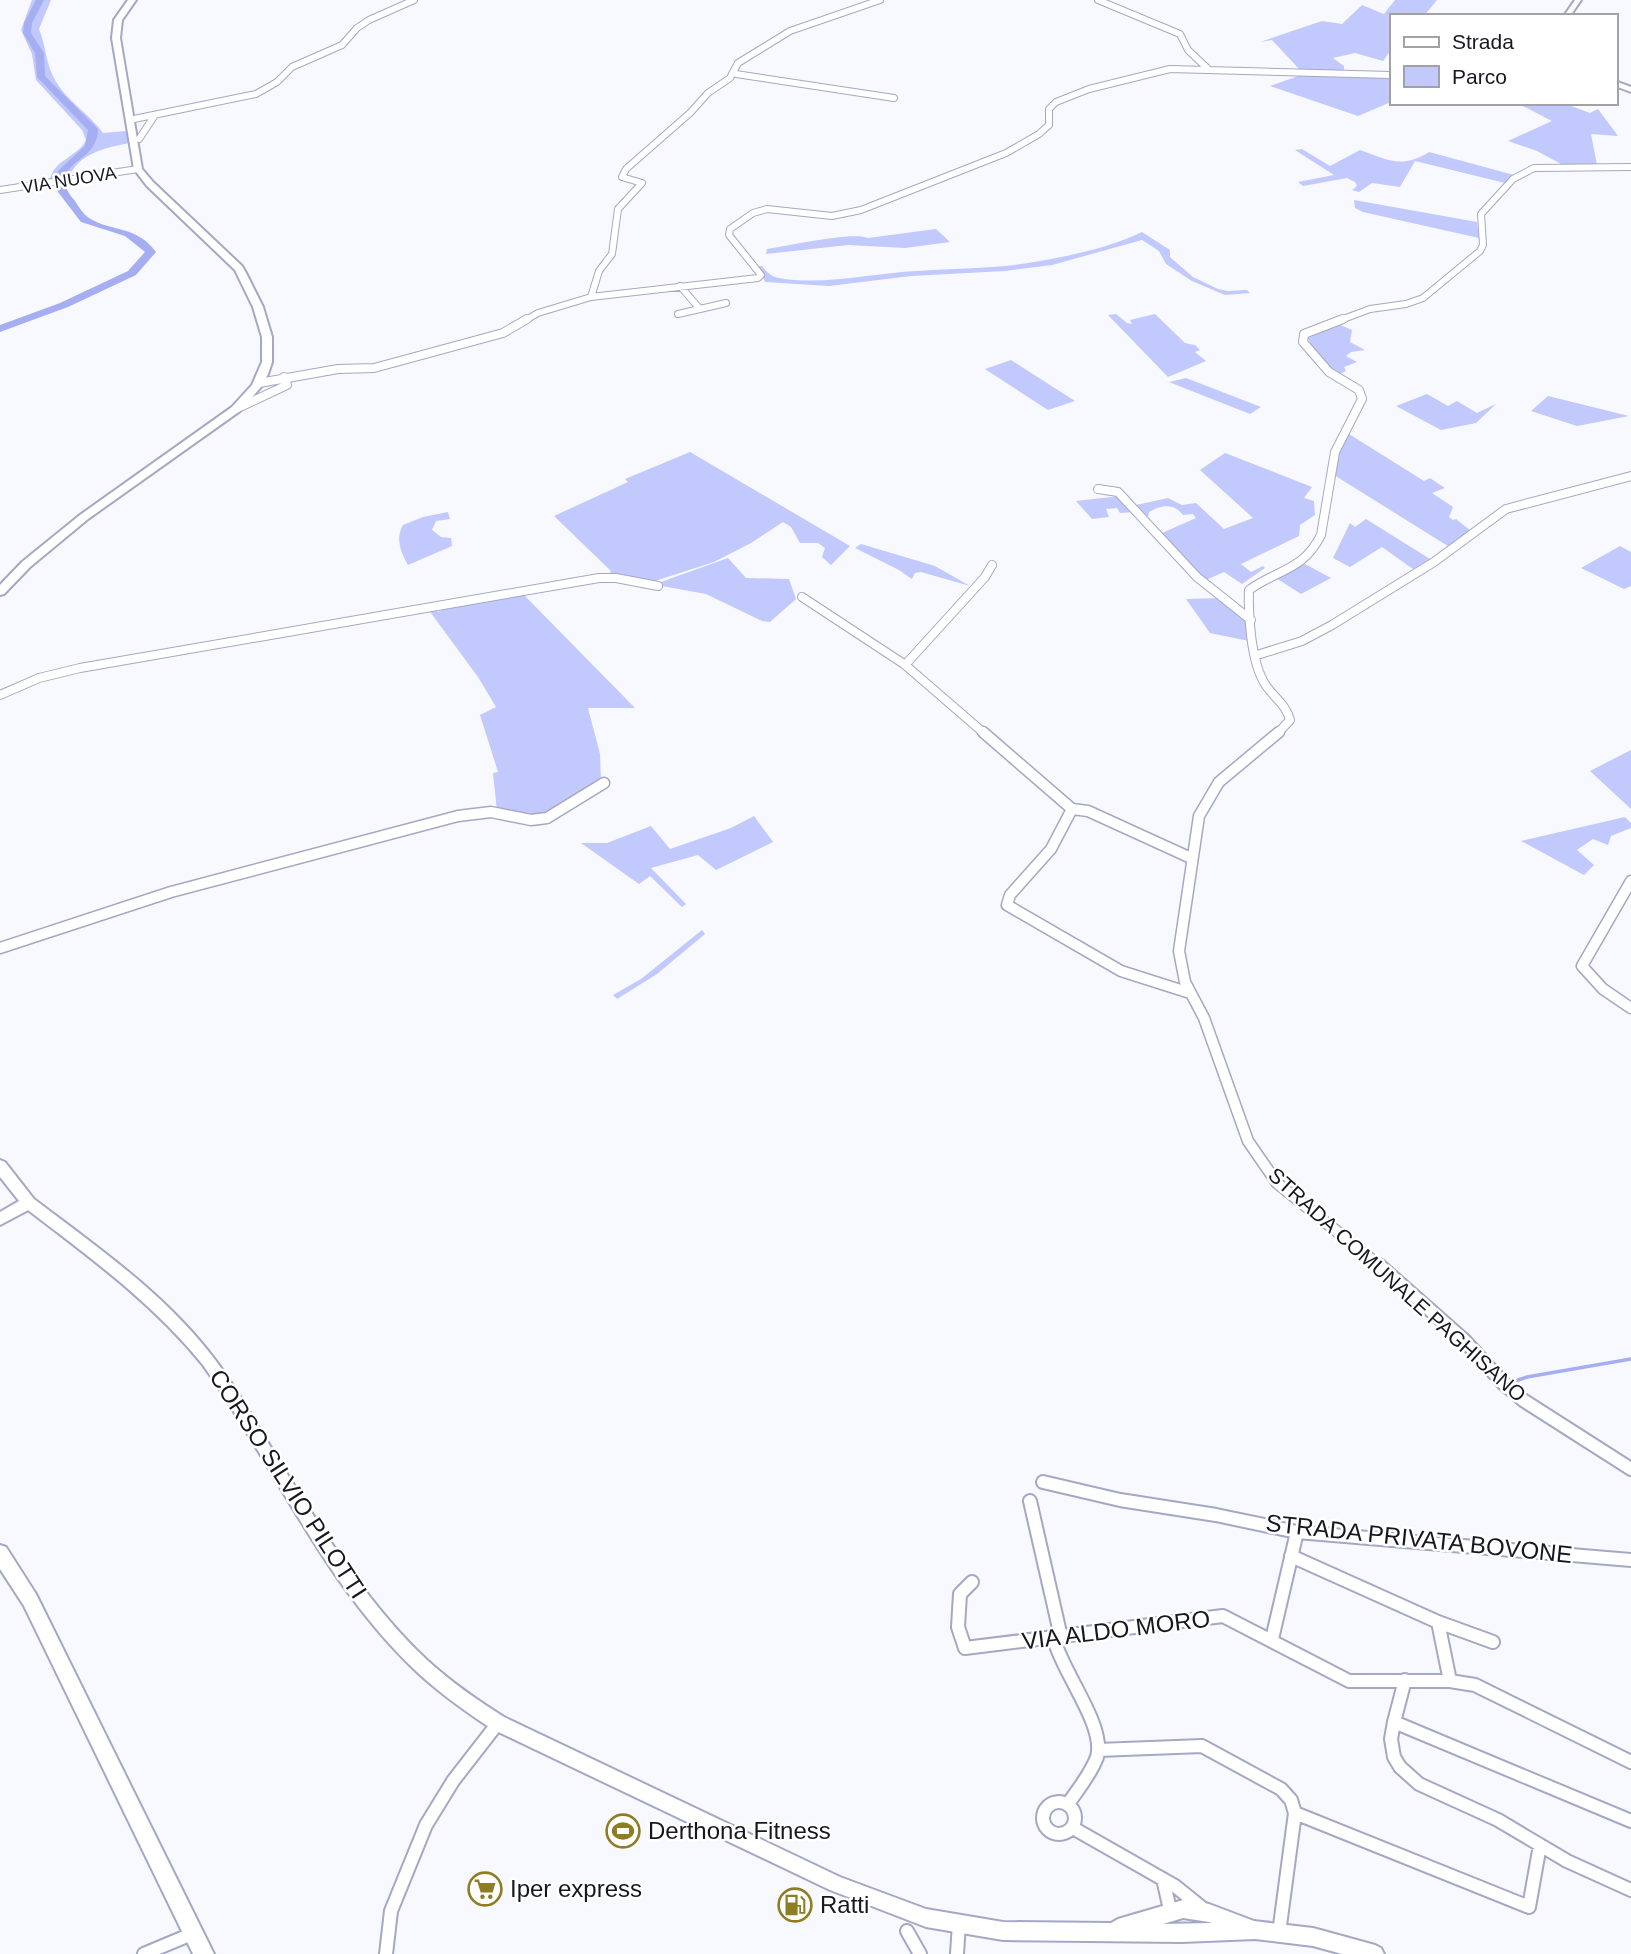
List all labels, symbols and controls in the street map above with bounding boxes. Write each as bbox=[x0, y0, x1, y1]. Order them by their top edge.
legend bbox=[1390, 14, 1617, 105]
text: Strada bbox=[1452, 30, 1514, 53]
text: Parco bbox=[1452, 65, 1507, 88]
street label: VIA NUOVA bbox=[20, 163, 118, 197]
street label: STRADA COMUNALE PAGHISANO bbox=[1264, 1163, 1531, 1406]
street label: CORSO SILVIO PILOTTI bbox=[204, 1364, 373, 1603]
street label: STRADA PRIVATA BOVONE bbox=[1264, 1509, 1574, 1568]
street label: VIA ALDO MORO bbox=[1020, 1605, 1212, 1654]
sports icon: Derthona Fitness bbox=[604, 1812, 642, 1850]
place label: Derthona Fitness bbox=[648, 1817, 831, 1844]
supermarket icon: Iper express bbox=[466, 1870, 504, 1908]
place label: Iper express bbox=[510, 1875, 642, 1902]
fuel station icon: Ratti bbox=[776, 1886, 814, 1924]
place label: Ratti bbox=[820, 1891, 869, 1918]

